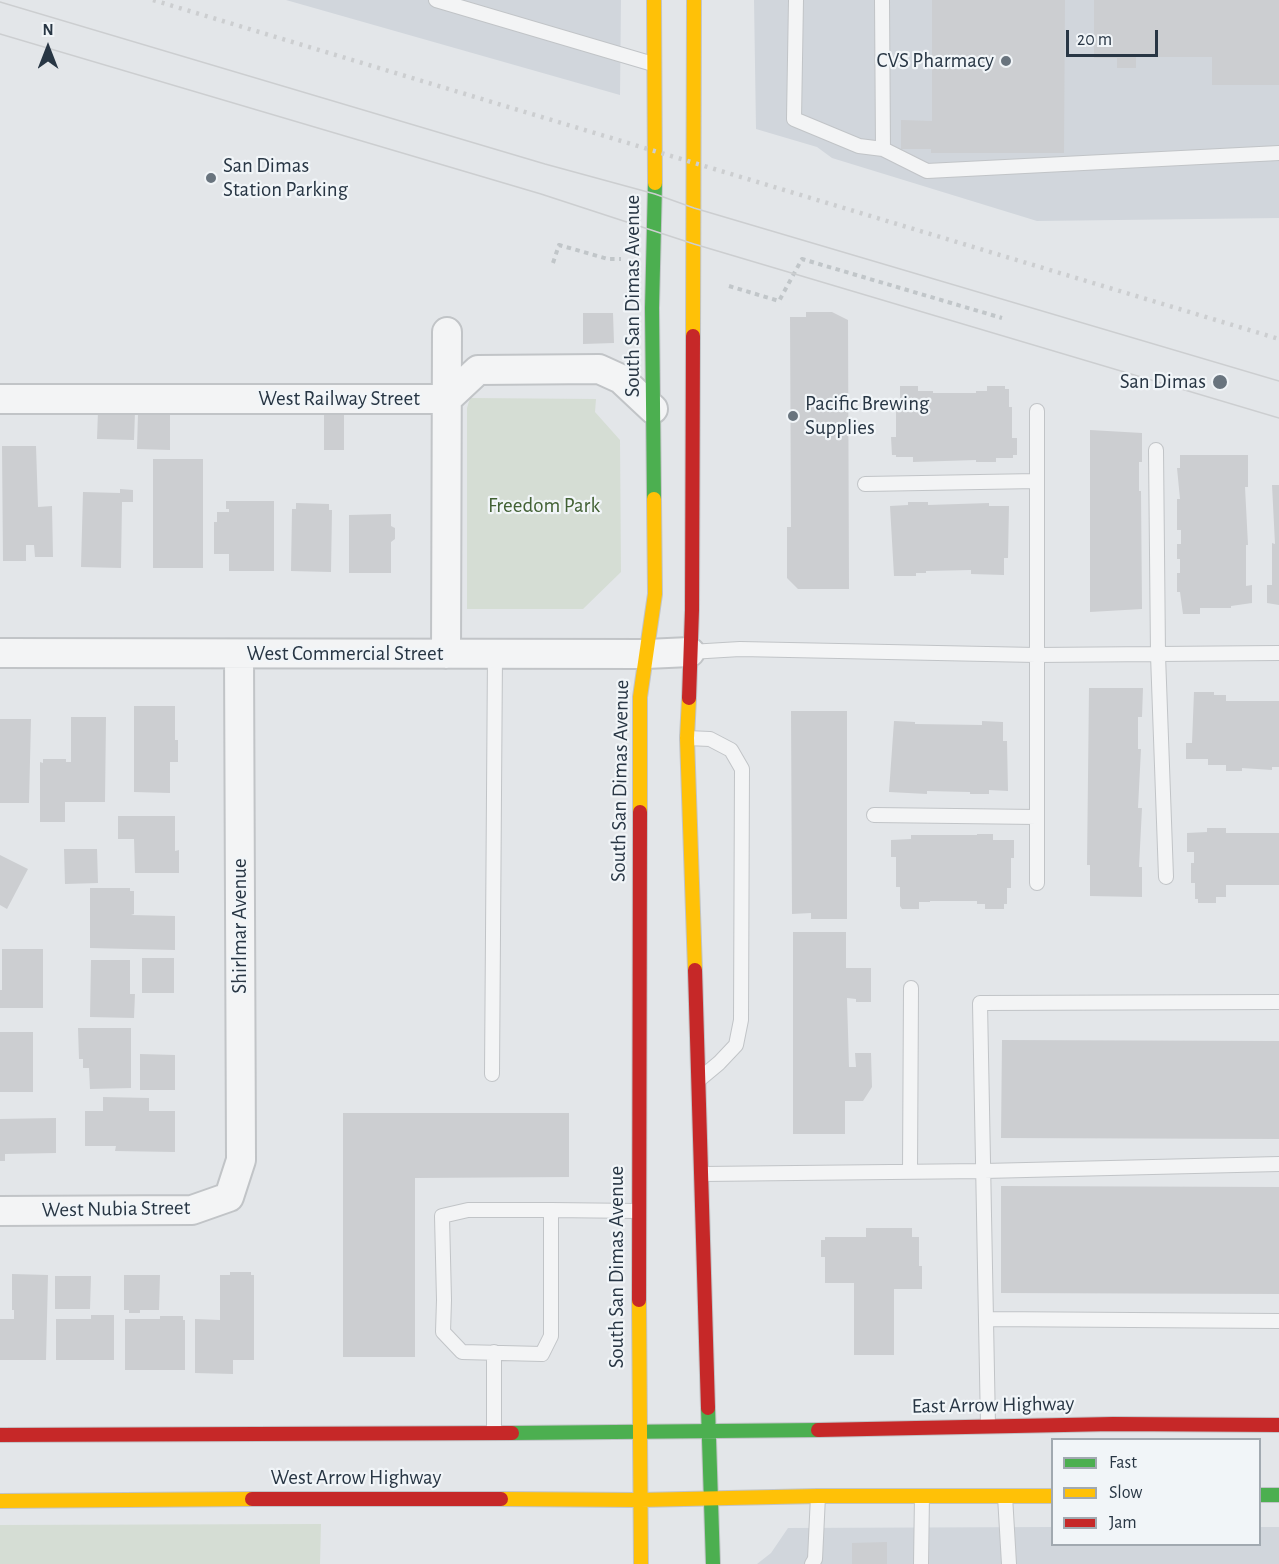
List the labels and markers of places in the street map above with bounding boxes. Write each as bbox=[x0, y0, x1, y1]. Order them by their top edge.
place label: CVS Pharmacy bbox=[877, 48, 994, 74]
marker: CVS Pharmacy bbox=[999, 54, 1013, 68]
place label: San Dimas Station Parking bbox=[223, 153, 348, 203]
marker: San Dimas Station Parking bbox=[204, 171, 218, 185]
place label: San Dimas bbox=[1120, 369, 1206, 395]
marker: San Dimas bbox=[1211, 373, 1229, 391]
place label: Pacific Brewing Supplies bbox=[805, 391, 929, 441]
marker: Pacific Brewing Supplies bbox=[786, 409, 800, 423]

